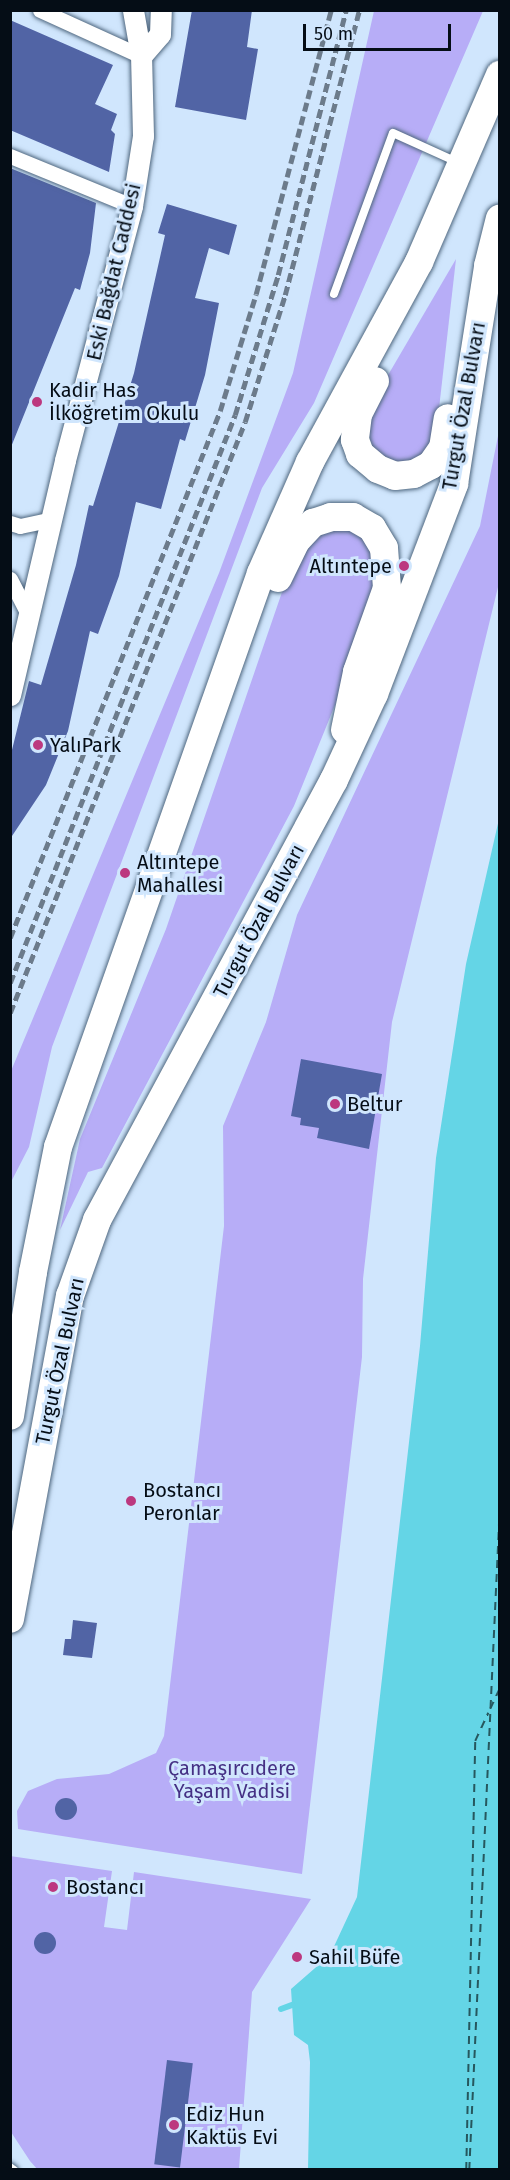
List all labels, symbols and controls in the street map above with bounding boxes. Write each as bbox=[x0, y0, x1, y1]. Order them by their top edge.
scale bar bbox=[306, 12, 454, 50]
text: 50 m bbox=[314, 23, 353, 45]
street label: Eski Bağdat Caddesi bbox=[82, 181, 146, 363]
street label: Turgut Özal Bulvarı bbox=[437, 320, 491, 492]
place label: Kadir Has İlköğretim Okulu bbox=[49, 378, 199, 425]
marker: Kadir Has İlköğretim Okulu bbox=[30, 395, 44, 409]
place label: Altıntepe bbox=[310, 554, 392, 578]
marker: Altıntepe bbox=[397, 559, 411, 573]
place label: YalıPark bbox=[50, 733, 121, 757]
marker: YalıPark bbox=[31, 738, 45, 752]
street label: Turgut Özal Bulvarı bbox=[208, 840, 310, 1002]
place label: Altıntepe Mahallesi bbox=[137, 850, 223, 897]
marker: Altıntepe Mahallesi bbox=[118, 866, 132, 880]
place label: Beltur bbox=[347, 1092, 402, 1116]
marker: Beltur bbox=[328, 1097, 342, 1111]
street label: Turgut Özal Bulvarı bbox=[31, 1275, 89, 1447]
place label: Bostancı Peronlar bbox=[143, 1478, 221, 1525]
marker: Bostancı Peronlar bbox=[124, 1494, 138, 1508]
park label: Çamaşırcıdere Yaşam Vadisi bbox=[168, 1757, 296, 1804]
place label: Bostancı bbox=[66, 1875, 144, 1899]
marker: Bostancı bbox=[44, 1878, 62, 1896]
place label: Sahil Büfe bbox=[309, 1945, 400, 1969]
marker: Sahil Büfe bbox=[290, 1950, 304, 1964]
place label: Ediz Hun Kaktüs Evi bbox=[186, 2102, 278, 2149]
marker: Ediz Hun Kaktüs Evi bbox=[167, 2118, 181, 2132]

